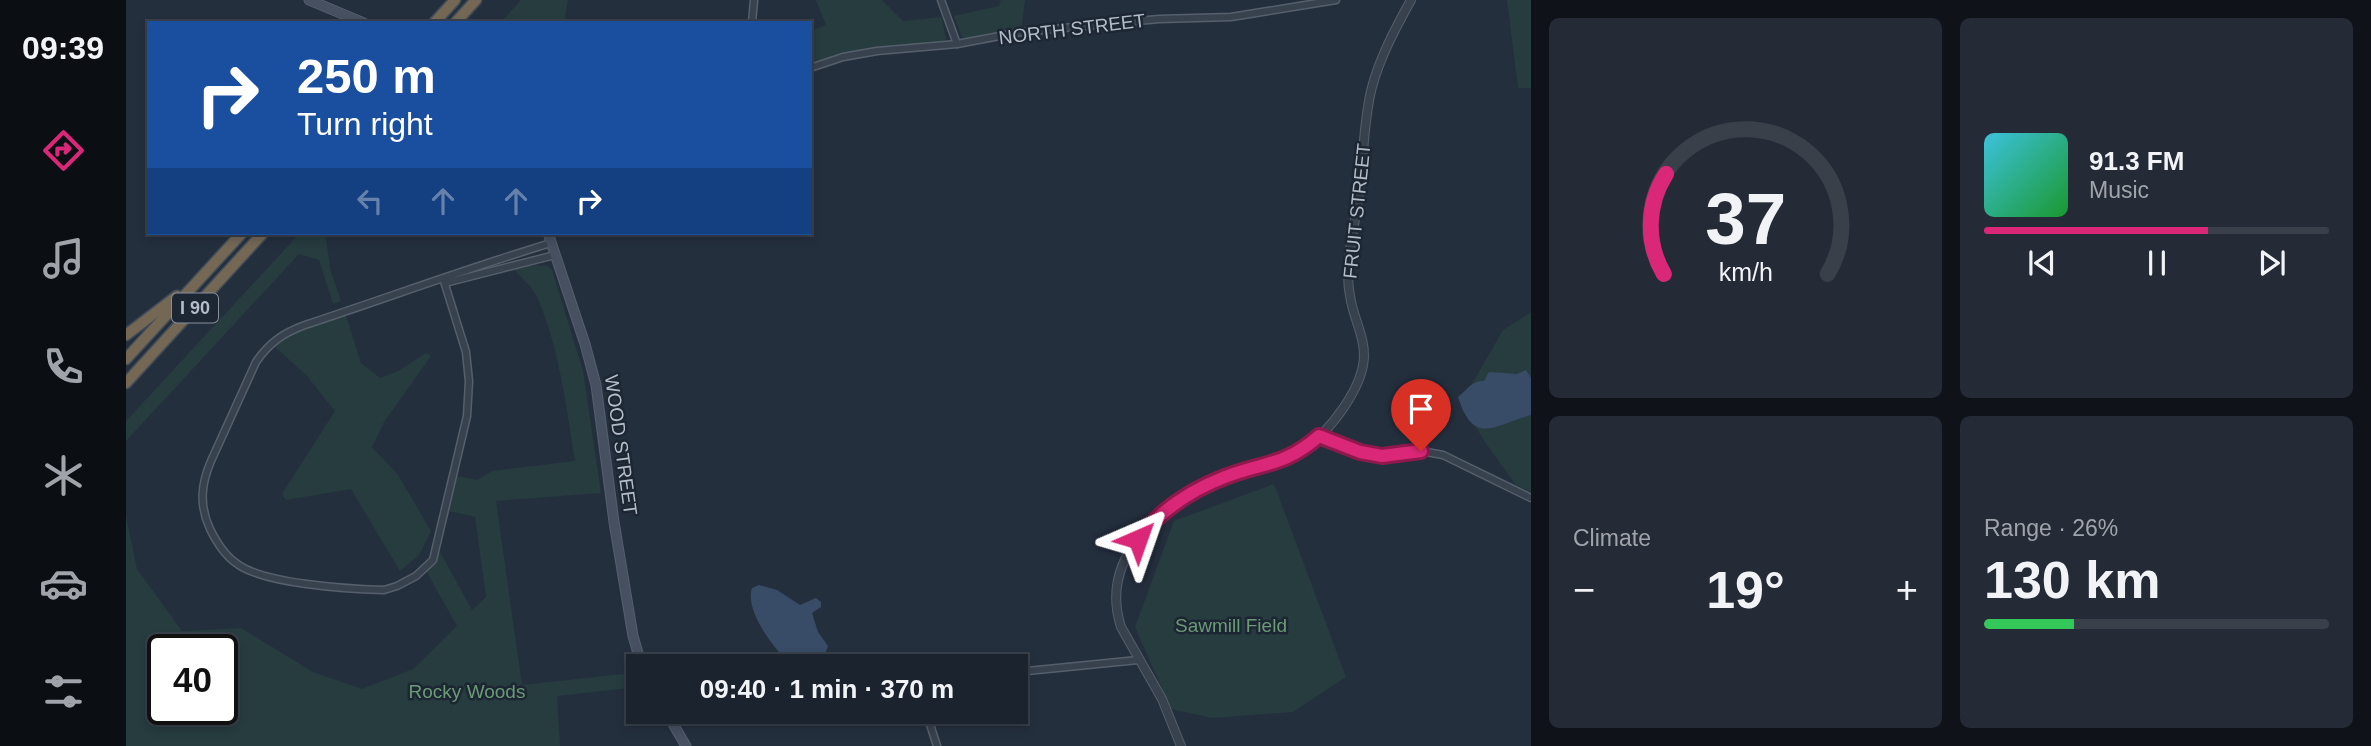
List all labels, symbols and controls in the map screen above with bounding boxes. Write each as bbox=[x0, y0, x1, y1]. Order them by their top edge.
street label: NORTH STREET bbox=[998, 10, 1147, 48]
text: 09:39 bbox=[22, 30, 104, 66]
icon: right bbox=[182, 49, 273, 140]
text: 250 m bbox=[297, 49, 436, 103]
text: Turn right bbox=[297, 106, 433, 142]
icon: directions bbox=[39, 126, 88, 175]
street label: FRUIT STREET bbox=[1339, 142, 1375, 280]
text: 91.3 FM bbox=[2089, 146, 2184, 176]
text: Music bbox=[2089, 177, 2149, 203]
text: 37 bbox=[1705, 178, 1786, 259]
icon: left bbox=[351, 182, 389, 220]
icon: ahead bbox=[424, 182, 462, 220]
icon: ahead bbox=[497, 182, 535, 220]
icon: right bbox=[570, 182, 608, 220]
icon: music bbox=[39, 234, 88, 283]
icon: previous bbox=[2023, 244, 2061, 282]
icon: pause bbox=[2138, 244, 2176, 282]
icon: next bbox=[2253, 244, 2291, 282]
text: km/h bbox=[1718, 258, 1773, 286]
road number: I 90 bbox=[172, 294, 218, 322]
icon: phone bbox=[39, 342, 88, 391]
street label: WOOD STREET bbox=[601, 374, 641, 517]
pin bbox=[1391, 379, 1451, 451]
icon: arrive bbox=[1402, 390, 1440, 428]
icon: climate bbox=[39, 451, 88, 500]
position arrow bbox=[1101, 502, 1175, 576]
text: Range · 26% bbox=[1984, 515, 2118, 541]
text: Climate bbox=[1573, 525, 1651, 551]
text: 130 km bbox=[1984, 551, 2160, 609]
icon: car bbox=[39, 559, 88, 608]
text: 19° bbox=[1706, 561, 1785, 619]
text: − bbox=[1573, 569, 1595, 611]
text: + bbox=[1896, 569, 1918, 611]
park label: Sawmill Field bbox=[1175, 615, 1287, 636]
speed limit sign: 40 bbox=[147, 634, 238, 725]
icon: filters bbox=[39, 667, 88, 716]
text: 09:40 · 1 min · 370 m bbox=[700, 674, 954, 704]
park label: Rocky Woods bbox=[409, 681, 525, 702]

